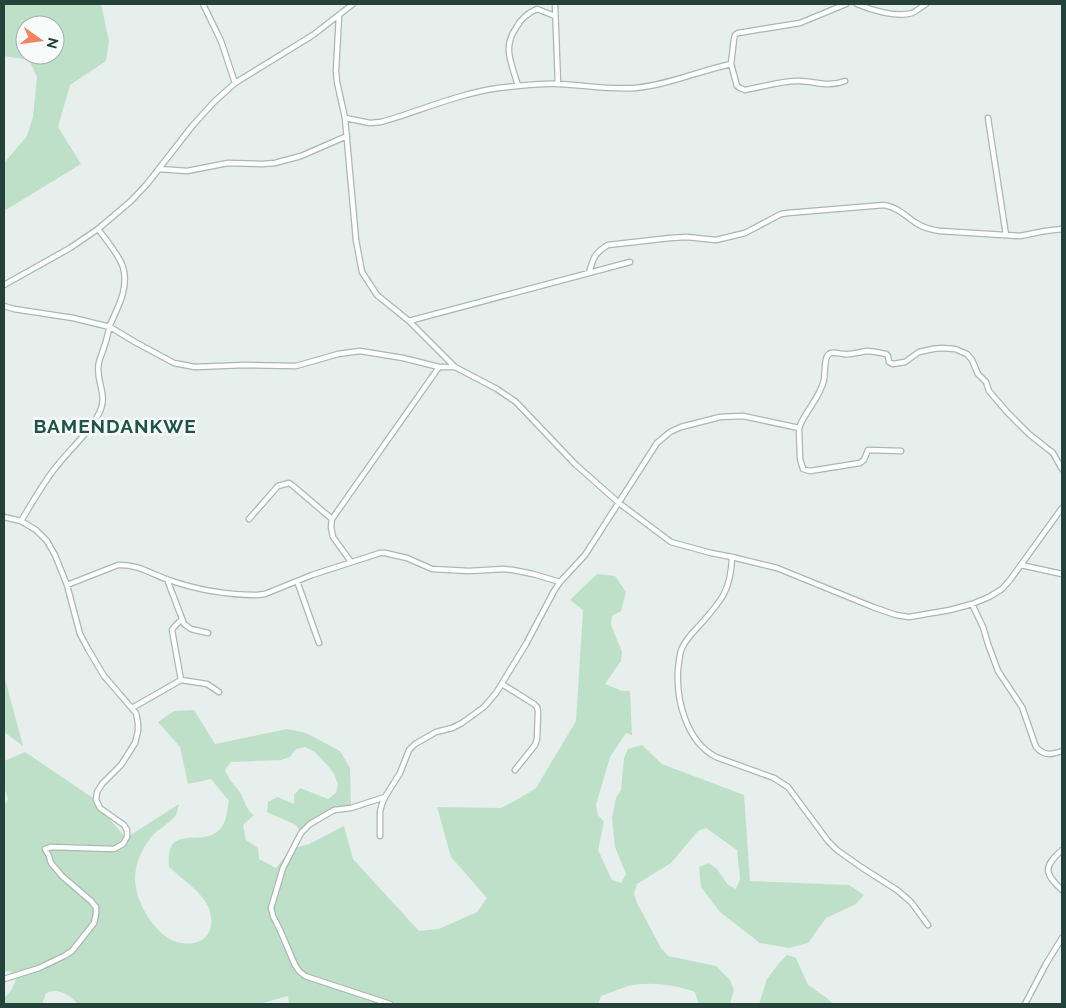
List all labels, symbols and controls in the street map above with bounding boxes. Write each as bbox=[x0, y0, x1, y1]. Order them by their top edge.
north arrow bbox=[15, 15, 65, 65]
text: N bbox=[44, 36, 62, 50]
district label: BAMENDANKWE bbox=[33, 415, 197, 437]

